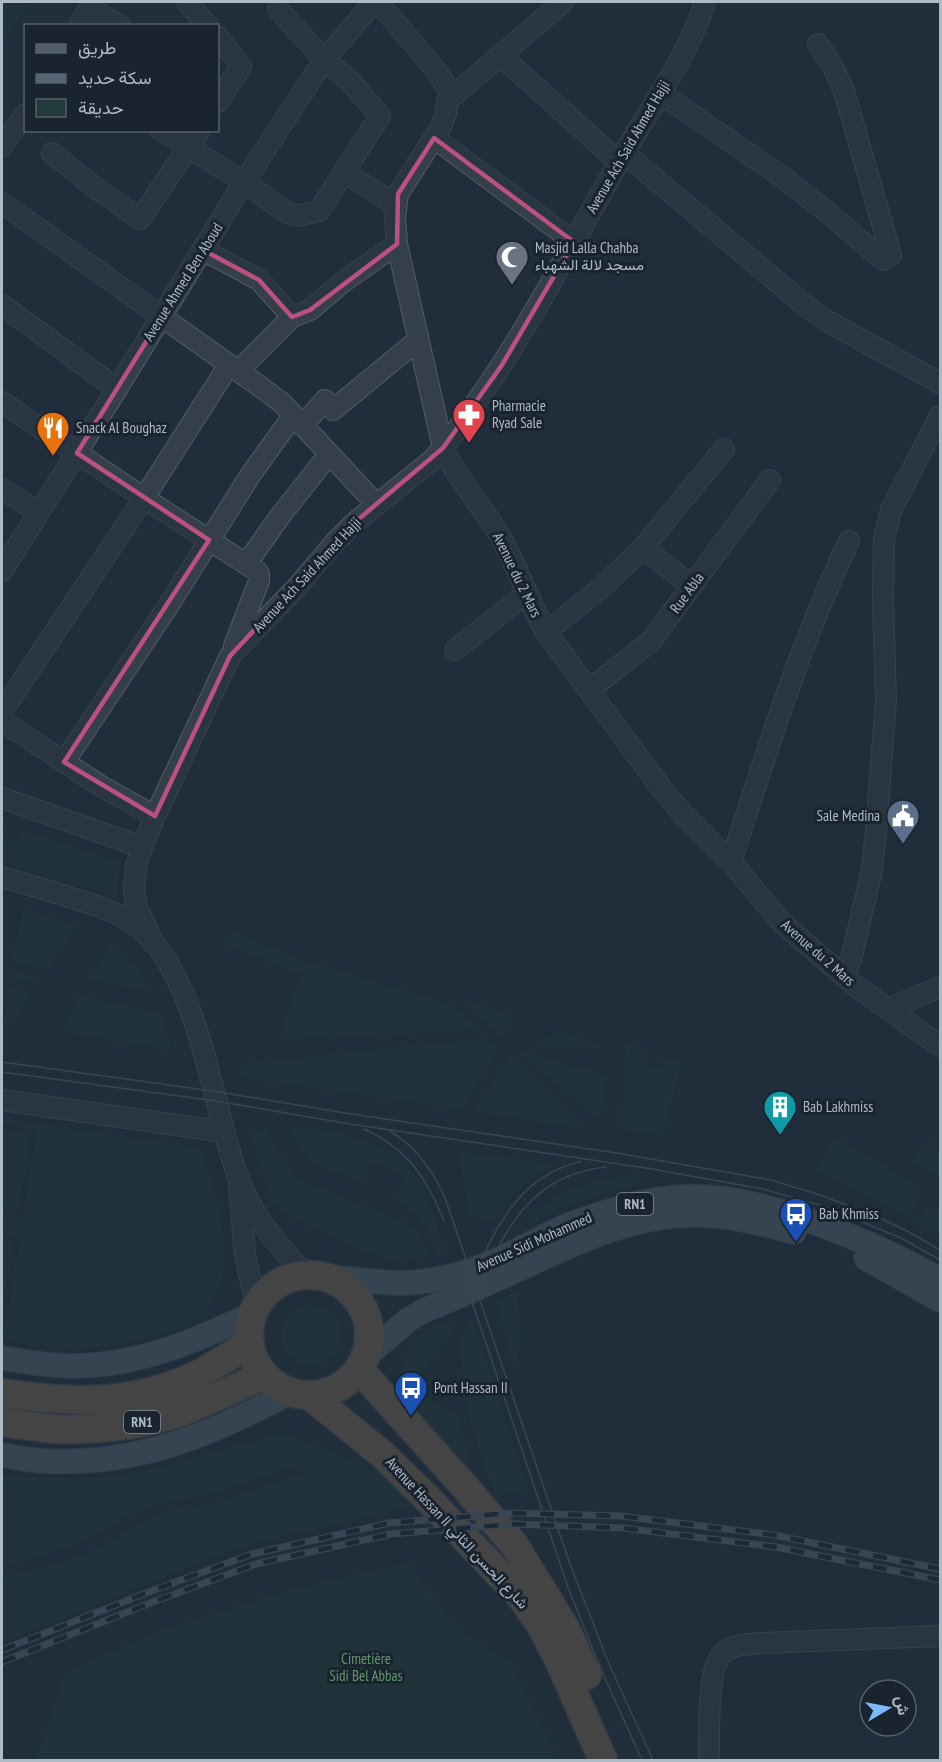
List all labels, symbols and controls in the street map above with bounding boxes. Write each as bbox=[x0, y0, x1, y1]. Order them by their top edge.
legend bbox=[24, 24, 219, 132]
text: طريق bbox=[78, 36, 116, 59]
text: سكة حديد bbox=[78, 66, 151, 89]
street label: Avenue Ach Said Ahmed Hajji bbox=[582, 77, 673, 217]
text: حديقة bbox=[78, 96, 124, 119]
street label: Avenue Ahmed Ben Aboud bbox=[139, 219, 227, 344]
place label: Masjid Lalla Chahba مسجد لالة الشهباء bbox=[535, 238, 644, 274]
mosque icon: Masjid Lalla Chahba مسجد لالة الشهباء bbox=[494, 239, 530, 286]
place label: Pharmacie Ryad Sale bbox=[492, 396, 546, 432]
pharmacy icon: Pharmacie Ryad Sale bbox=[451, 397, 487, 444]
restaurant icon: Snack Al Boughaz bbox=[35, 410, 71, 457]
place label: Snack Al Boughaz bbox=[76, 418, 167, 437]
street label: Avenue Ach Said Ahmed Hajji bbox=[248, 513, 365, 636]
street label: Avenue du 2 Mars bbox=[489, 529, 546, 620]
street label: Rue Abla bbox=[665, 569, 708, 617]
public building icon: Sale Medina bbox=[885, 798, 921, 845]
place label: Sale Medina bbox=[817, 806, 880, 825]
street label: Avenue du 2 Mars bbox=[777, 915, 859, 990]
building icon: Bab Lakhmiss bbox=[762, 1089, 798, 1136]
place label: Bab Lakhmiss bbox=[803, 1097, 873, 1116]
road number: RN1 bbox=[617, 1193, 653, 1215]
bus stop icon: Bab Khmiss bbox=[778, 1196, 814, 1243]
place label: Bab Khmiss bbox=[819, 1204, 879, 1223]
street label: Avenue Sidi Mohammed bbox=[473, 1208, 595, 1276]
bus stop icon: Pont Hassan II bbox=[393, 1370, 429, 1417]
place label: Pont Hassan II bbox=[434, 1378, 508, 1397]
road number: RN1 bbox=[124, 1411, 160, 1433]
street label: Avenue Hassan II شارع الحسن الثاني bbox=[379, 1453, 533, 1615]
park label: Cimetière Sidi Bel Abbas bbox=[329, 1649, 403, 1685]
north arrow bbox=[858, 1678, 918, 1738]
text: ش bbox=[891, 1694, 914, 1717]

